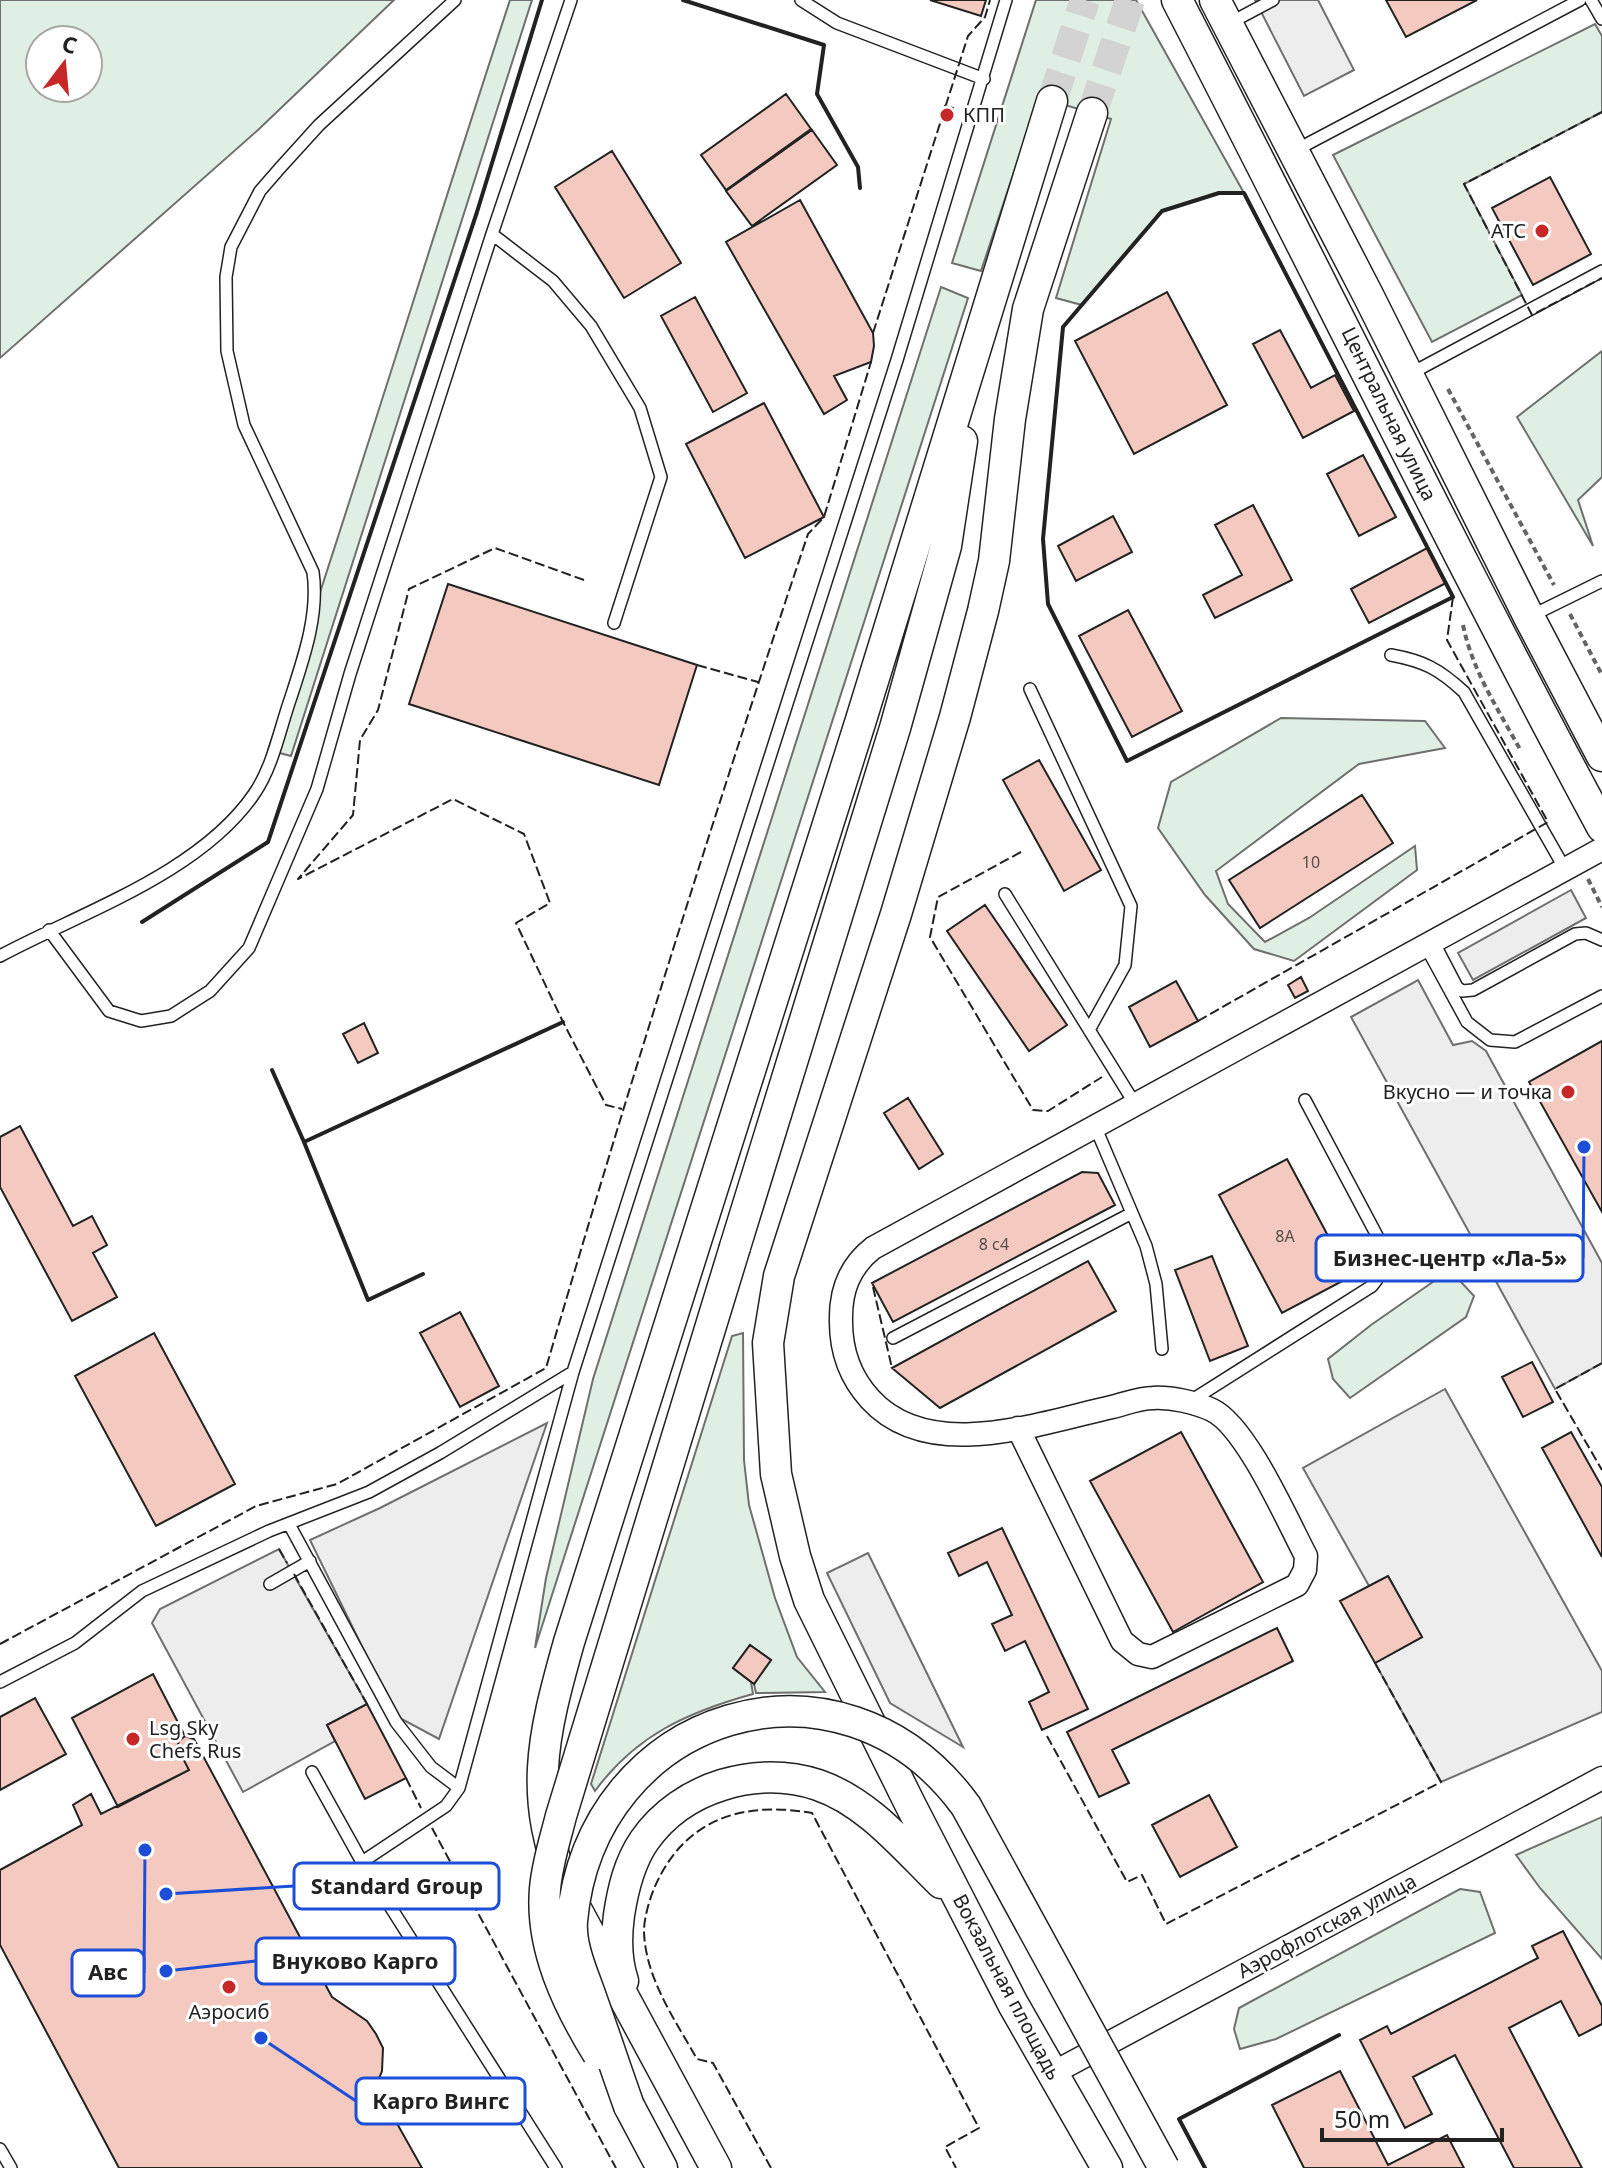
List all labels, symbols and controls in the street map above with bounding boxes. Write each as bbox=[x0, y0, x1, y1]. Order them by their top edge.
north arrow bbox=[24, 24, 104, 104]
text: С bbox=[59, 27, 81, 60]
place label: КПП bbox=[963, 101, 1005, 128]
marker: КПП bbox=[938, 106, 956, 124]
place label: АТС bbox=[1491, 217, 1526, 244]
marker: АТС bbox=[1533, 222, 1551, 240]
street label: Центральная улица bbox=[1336, 322, 1443, 505]
house number: 10 bbox=[1302, 851, 1320, 873]
place label: Вкусно — и точка bbox=[1383, 1078, 1552, 1105]
marker: Вкусно — и точка bbox=[1559, 1083, 1577, 1101]
house number: 8А bbox=[1275, 1225, 1295, 1247]
house number: 8 с4 bbox=[979, 1233, 1009, 1255]
callout: Бизнес-центр «Ла-5» bbox=[1316, 1235, 1583, 1281]
text: Бизнес-центр «Ла-5» bbox=[1333, 1242, 1567, 1272]
place label: Lsg Sky Chefs Rus bbox=[149, 1714, 241, 1764]
marker: Lsg Sky Chefs Rus bbox=[124, 1730, 142, 1748]
callout: Standard Group bbox=[294, 1863, 499, 1909]
street label: Аэрофлотская улица bbox=[1233, 1867, 1421, 1984]
text: Standard Group bbox=[311, 1870, 483, 1900]
street label: Вокзальная площадь bbox=[947, 1889, 1068, 2084]
callout: Внуково Карго bbox=[256, 1938, 455, 1984]
text: Внуково Карго bbox=[272, 1945, 438, 1975]
callout: Авс bbox=[72, 1950, 144, 1996]
text: Авс bbox=[88, 1956, 128, 1986]
marker: Аэросиб bbox=[220, 1978, 238, 1996]
place label: Аэросиб bbox=[189, 1998, 269, 2025]
callout: Карго Вингс bbox=[356, 2078, 525, 2124]
text: Карго Вингс bbox=[372, 2085, 510, 2115]
scale bar bbox=[1322, 2092, 1502, 2142]
text: 50 m bbox=[1334, 2102, 1390, 2135]

